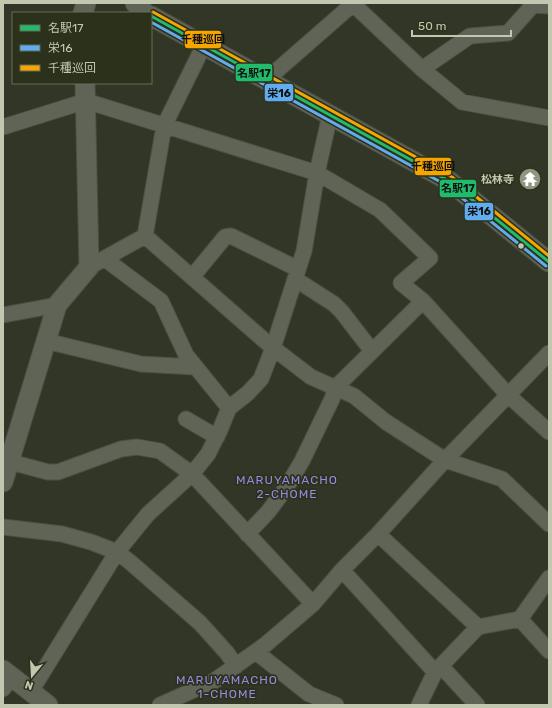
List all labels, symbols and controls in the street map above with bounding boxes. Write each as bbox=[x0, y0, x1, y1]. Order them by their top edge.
legend bbox=[12, 12, 152, 84]
scale bar bbox=[412, 12, 511, 38]
text: 50 m bbox=[418, 19, 446, 33]
text: 名駅17 bbox=[48, 21, 83, 35]
line badge: 千種巡回 bbox=[184, 30, 222, 49]
text: 千種巡回 bbox=[181, 33, 225, 46]
text: 栄16 bbox=[48, 41, 72, 55]
text: 千種巡回 bbox=[48, 61, 96, 75]
line badge: 名駅17 bbox=[235, 63, 273, 82]
text: 名駅17 bbox=[237, 67, 272, 80]
line badge: 栄16 bbox=[264, 83, 294, 102]
text: 栄16 bbox=[267, 87, 291, 100]
line badge: 千種巡回 bbox=[414, 157, 452, 176]
text: 千種巡回 bbox=[411, 160, 455, 173]
temple icon: 松林寺 bbox=[517, 166, 543, 192]
place label: 松林寺 bbox=[481, 173, 514, 186]
line badge: 名駅17 bbox=[439, 179, 477, 198]
text: 名駅17 bbox=[441, 182, 476, 195]
line badge: 栄16 bbox=[464, 202, 494, 221]
text: 栄16 bbox=[467, 205, 491, 218]
unlabelled marker bbox=[516, 241, 526, 251]
district label: MARUYAMACHO 2-CHOME bbox=[236, 473, 338, 501]
north arrow bbox=[12, 656, 52, 696]
district label: MARUYAMACHO 1-CHOME bbox=[176, 673, 278, 701]
text: N bbox=[23, 678, 35, 692]

